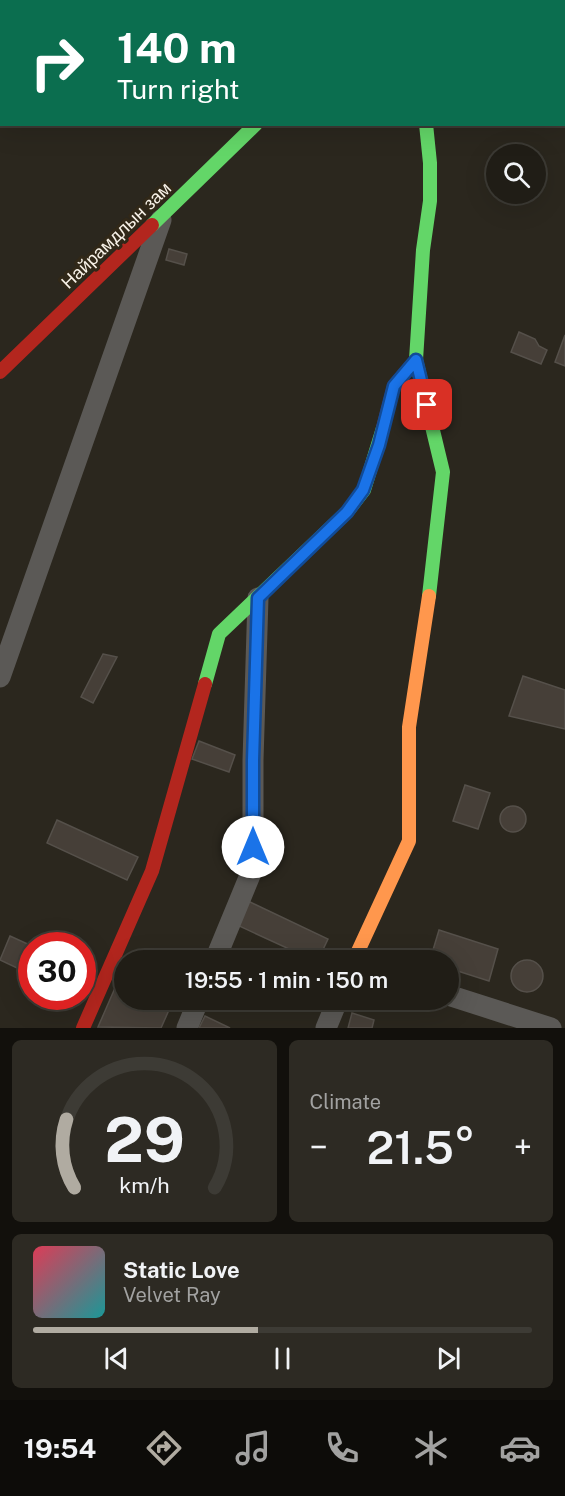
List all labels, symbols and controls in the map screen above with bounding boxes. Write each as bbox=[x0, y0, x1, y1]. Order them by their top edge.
text: 140 m bbox=[117, 23, 237, 72]
icon: right bbox=[18, 24, 96, 102]
text: Turn right bbox=[117, 73, 240, 105]
map controls bbox=[486, 144, 546, 204]
button: search bbox=[486, 144, 546, 204]
street label: Найрамдлын зам bbox=[57, 177, 175, 293]
pin bbox=[401, 379, 452, 430]
icon: arrive bbox=[410, 388, 443, 421]
position arrow bbox=[221, 815, 285, 879]
speed limit sign: 30 bbox=[18, 932, 96, 1010]
text: 19:55 · 1 min · 150 m bbox=[185, 967, 388, 993]
text: Climate bbox=[310, 1090, 381, 1114]
text: 29 bbox=[104, 1103, 185, 1176]
text: 21.5° bbox=[366, 1121, 475, 1174]
text: − bbox=[310, 1128, 328, 1166]
text: + bbox=[514, 1128, 532, 1166]
text: km/h bbox=[119, 1173, 169, 1198]
text: Static Love bbox=[123, 1257, 240, 1283]
text: Velvet Ray bbox=[123, 1283, 221, 1307]
icon: previous bbox=[100, 1342, 133, 1375]
icon: pause bbox=[266, 1342, 299, 1375]
icon: next bbox=[432, 1342, 465, 1375]
icon: directions bbox=[143, 1427, 185, 1469]
icon: music bbox=[232, 1427, 274, 1469]
icon: phone bbox=[321, 1427, 363, 1469]
icon: climate bbox=[410, 1427, 452, 1469]
icon: car bbox=[499, 1427, 541, 1469]
text: 19:54 bbox=[24, 1432, 96, 1464]

